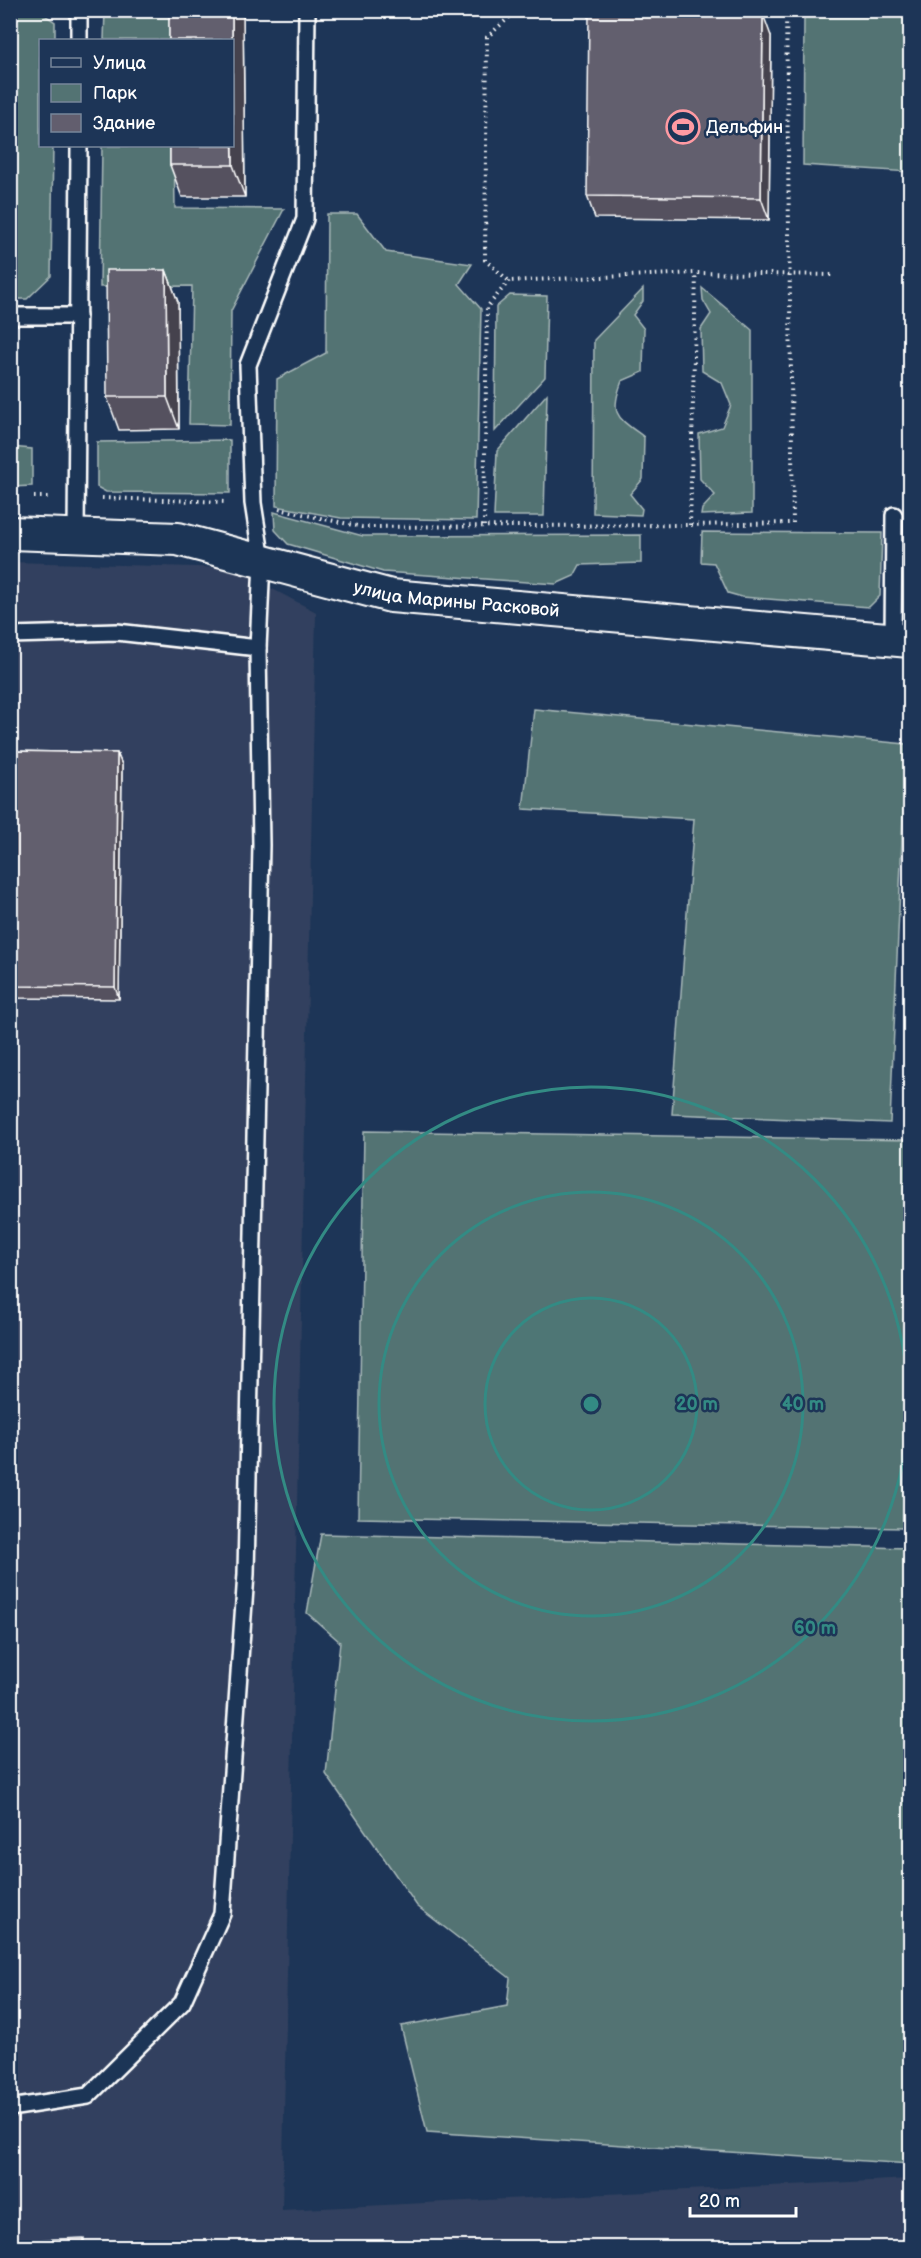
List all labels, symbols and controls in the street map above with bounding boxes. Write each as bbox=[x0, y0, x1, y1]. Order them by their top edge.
legend bbox=[39, 39, 234, 147]
text: Улица bbox=[93, 53, 147, 74]
text: Парк bbox=[93, 83, 137, 104]
sports icon: Дельфин bbox=[665, 109, 701, 145]
text: Здание bbox=[93, 113, 155, 134]
place label: Дельфин bbox=[706, 117, 783, 138]
street label: улица Марины Расковой bbox=[351, 576, 560, 622]
centre of rings bbox=[581, 1394, 601, 1414]
text: 20 m bbox=[676, 1394, 718, 1415]
text: 40 m bbox=[782, 1394, 824, 1415]
text: 60 m bbox=[794, 1618, 836, 1639]
scale bar bbox=[690, 2180, 796, 2218]
text: 20 m bbox=[699, 2191, 740, 2212]

